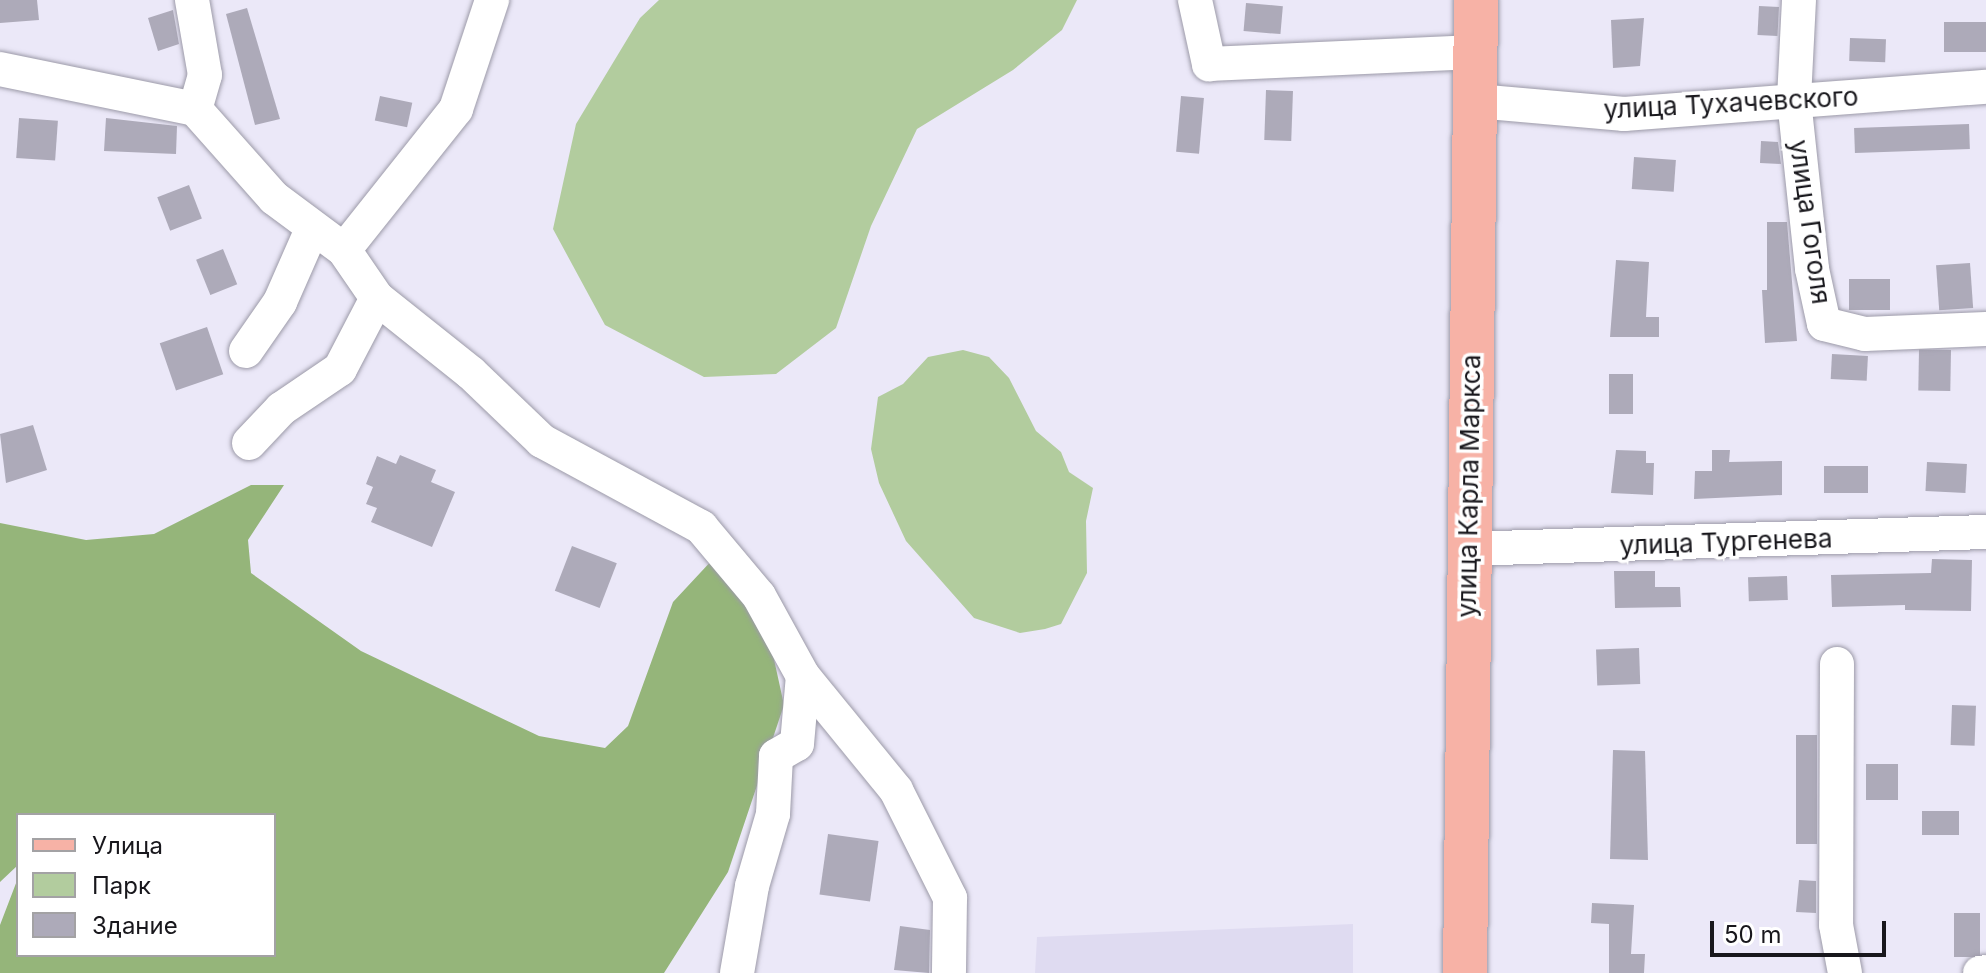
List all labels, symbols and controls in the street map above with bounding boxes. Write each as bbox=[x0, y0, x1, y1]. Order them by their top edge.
street label: улица Тухачевского bbox=[1603, 81, 1859, 125]
street label: улица Гоголя bbox=[1783, 138, 1837, 306]
street label: улица Карла Маркса bbox=[1451, 354, 1487, 618]
street label: улица Тургенева bbox=[1619, 523, 1833, 561]
legend bbox=[16, 813, 276, 957]
text: Улица bbox=[92, 831, 163, 860]
text: Парк bbox=[92, 871, 151, 900]
scale bar bbox=[1714, 905, 1890, 955]
text: Здание bbox=[92, 911, 178, 940]
text: 50 m bbox=[1724, 920, 1782, 949]

